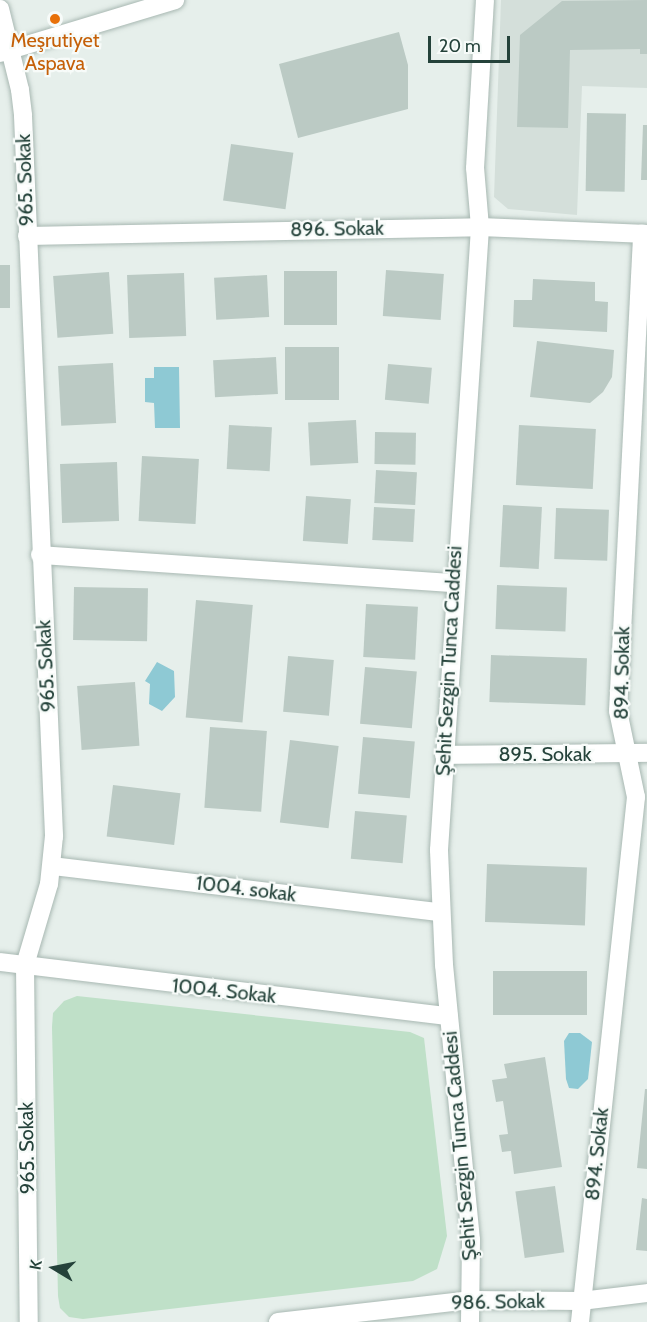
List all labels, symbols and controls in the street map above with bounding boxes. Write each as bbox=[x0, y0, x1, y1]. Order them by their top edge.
marker: Meşrutiyet Aspava bbox=[48, 12, 62, 26]
scale bar bbox=[431, 24, 514, 62]
place label: Meşrutiyet Aspava bbox=[10, 28, 100, 75]
text: 20 m bbox=[439, 35, 481, 57]
street label: 965. Sokak bbox=[11, 133, 39, 227]
street label: 896. Sokak bbox=[290, 216, 384, 242]
street label: Şehit Sezgin Tunca Caddesi bbox=[431, 545, 467, 777]
street label: 965. Sokak bbox=[32, 619, 60, 713]
street label: 894. Sokak bbox=[609, 626, 635, 720]
street label: 895. Sokak bbox=[498, 742, 592, 766]
street label: 1004. sokak bbox=[194, 871, 298, 907]
street label: 1004. Sokak bbox=[171, 974, 277, 1008]
street label: Şehit Sezgin Tunca Caddesi bbox=[438, 1030, 482, 1262]
street label: 965. Sokak bbox=[14, 1102, 40, 1194]
street label: 894. Sokak bbox=[580, 1106, 614, 1202]
north arrow bbox=[24, 1238, 84, 1298]
text: K bbox=[26, 1258, 46, 1271]
street label: 986. Sokak bbox=[451, 1289, 545, 1315]

